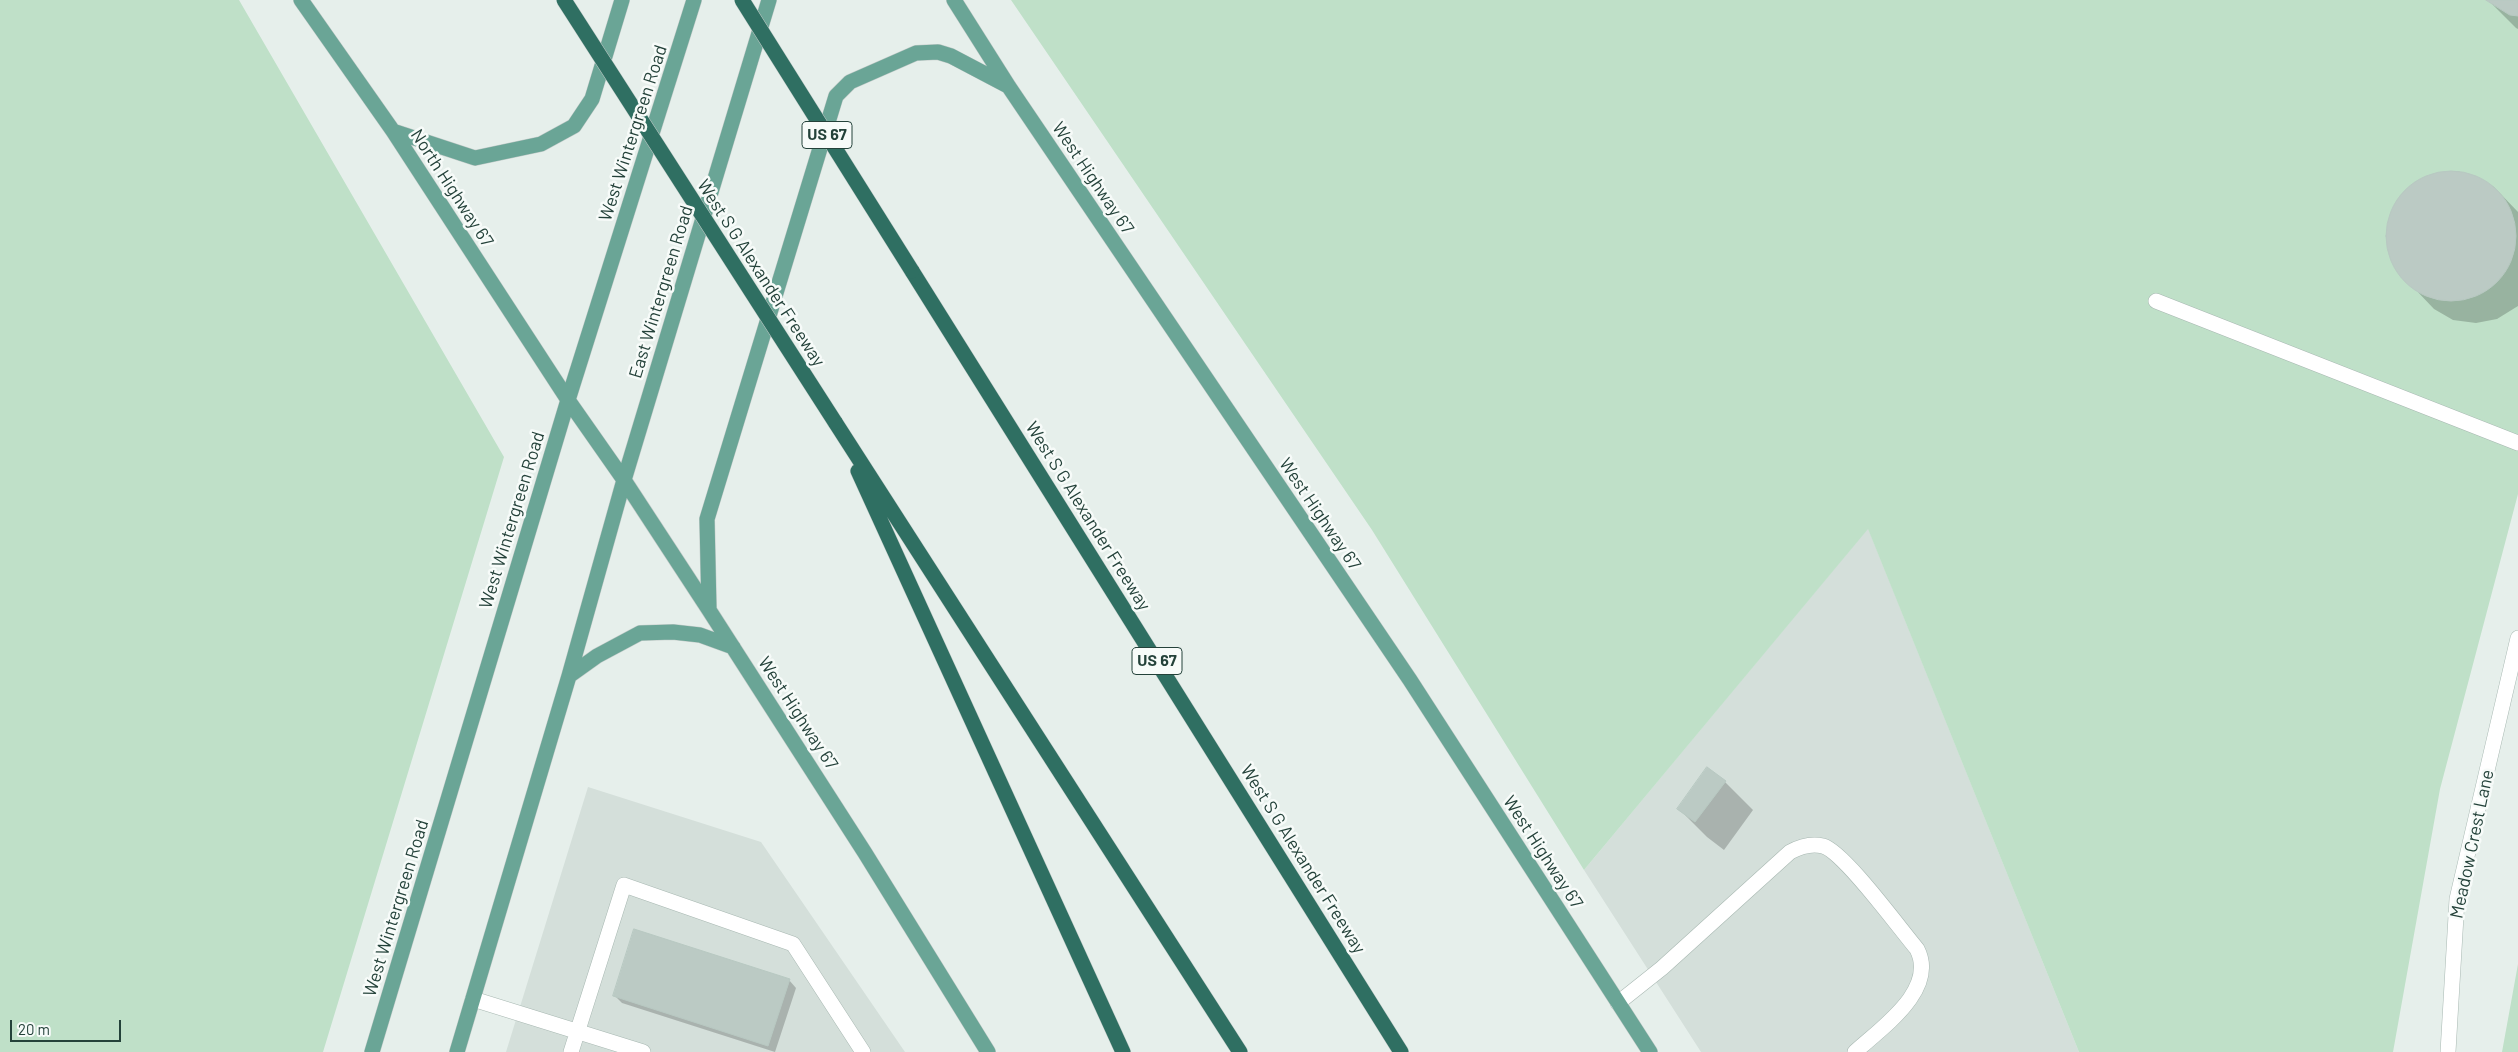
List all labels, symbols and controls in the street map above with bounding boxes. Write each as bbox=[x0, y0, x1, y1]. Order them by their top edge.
street label: West Wintergreen Road bbox=[594, 42, 672, 224]
street label: West Highway 67 bbox=[1048, 118, 1138, 238]
road number: US 67 bbox=[802, 122, 852, 148]
street label: North Highway 67 bbox=[406, 125, 498, 251]
street label: West S G Alexander Freeway bbox=[692, 175, 830, 371]
street label: East Wintergreen Road bbox=[624, 203, 698, 381]
street label: West S G Alexander Freeway bbox=[1021, 417, 1155, 615]
street label: West Wintergreen Road bbox=[475, 429, 549, 611]
street label: West Highway 67 bbox=[1275, 454, 1365, 574]
road number: US 67 bbox=[1132, 648, 1182, 674]
street label: West Highway 67 bbox=[753, 653, 843, 773]
street label: West S G Alexander Freeway bbox=[1236, 760, 1370, 958]
street label: Meadow Crest Lane bbox=[2446, 768, 2498, 920]
street label: West Highway 67 bbox=[1498, 792, 1588, 912]
street label: West Wintergreen Road bbox=[359, 817, 433, 999]
scale bar bbox=[12, 1010, 124, 1042]
text: 20 m bbox=[18, 1020, 50, 1038]

